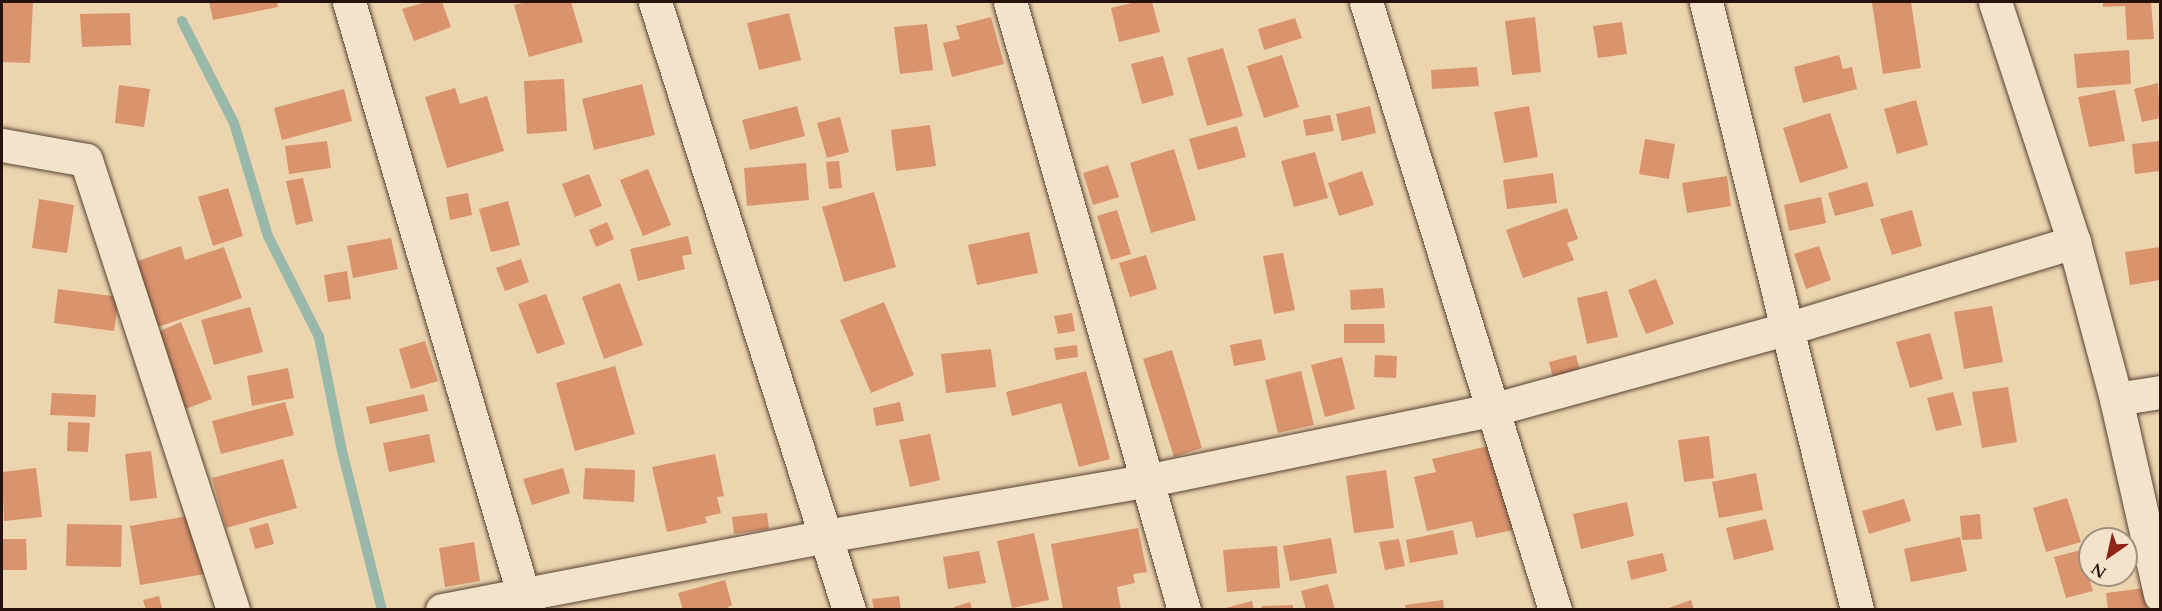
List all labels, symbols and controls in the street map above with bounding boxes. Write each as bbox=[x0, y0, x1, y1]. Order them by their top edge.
north arrow bbox=[2078, 527, 2138, 587]
text: N bbox=[2087, 557, 2111, 583]

